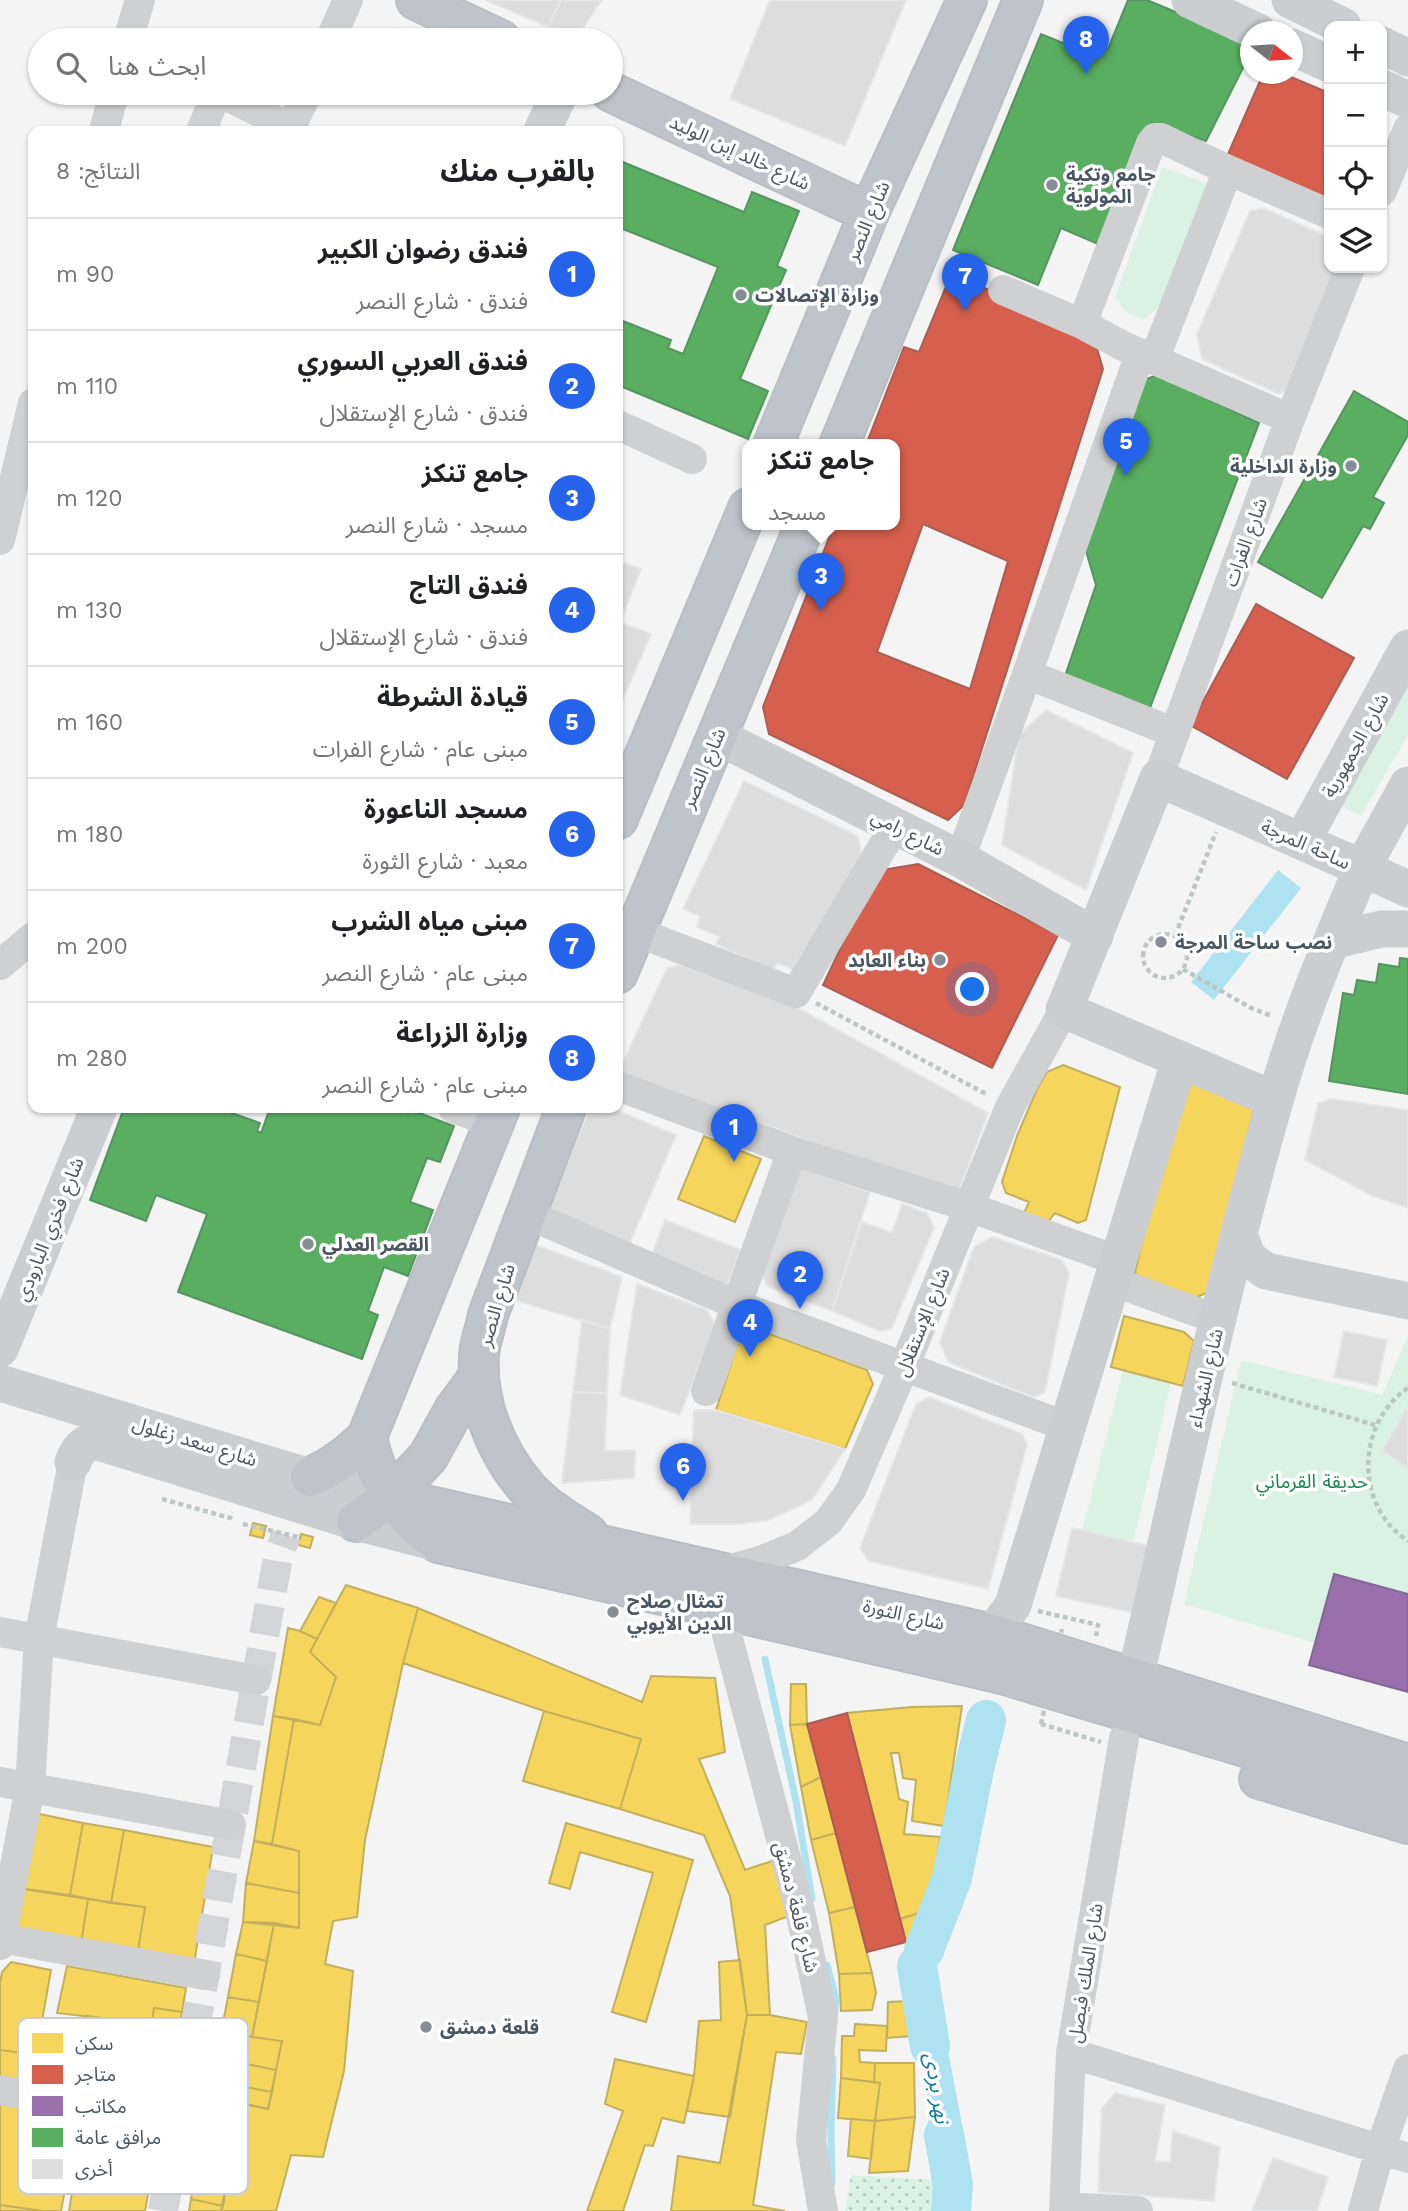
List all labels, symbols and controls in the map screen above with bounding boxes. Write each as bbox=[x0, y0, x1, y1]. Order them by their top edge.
pin: 8 bbox=[1063, 16, 1109, 74]
north arrow bbox=[1240, 21, 1303, 84]
map controls bbox=[1324, 21, 1387, 273]
button: + bbox=[1324, 21, 1387, 84]
search box bbox=[28, 28, 623, 105]
icon: search bbox=[52, 48, 90, 86]
text: ابحث هنا bbox=[108, 51, 206, 81]
button: − bbox=[1324, 84, 1387, 147]
street label: شارع خالد إبن الوليد bbox=[665, 110, 814, 197]
button: locate bbox=[1324, 147, 1387, 210]
text: بالقرب منك bbox=[440, 153, 595, 188]
text: النتائج: 8 bbox=[56, 158, 141, 185]
place label: جامع وتكية المولوية bbox=[1066, 163, 1156, 208]
marker: جامع وتكية المولوية bbox=[1044, 177, 1060, 193]
street label: شارع النصر bbox=[840, 178, 897, 267]
button: layers bbox=[1324, 210, 1387, 273]
text: فندق رضوان الكبير bbox=[318, 234, 528, 264]
pin: 7 bbox=[942, 253, 988, 311]
text: 90 m bbox=[56, 261, 114, 288]
text: 1 bbox=[567, 261, 577, 288]
place label: وزارة الإتصالات bbox=[755, 284, 879, 308]
marker: وزارة الإتصالات bbox=[733, 287, 749, 303]
text: فندق · شارع النصر bbox=[356, 288, 528, 315]
text: فندق العربي السوري bbox=[297, 346, 528, 376]
text: 110 m bbox=[56, 373, 118, 400]
text: 2 bbox=[565, 373, 579, 400]
text: فندق · شارع الإستقلال bbox=[320, 400, 528, 427]
pin: 5 bbox=[1103, 418, 1149, 476]
popup bbox=[742, 439, 900, 530]
text: جامع تنكز bbox=[768, 445, 874, 475]
place label: وزارة الداخلية bbox=[1230, 455, 1337, 478]
text: جامع تنكز bbox=[422, 458, 528, 488]
marker: وزارة الداخلية bbox=[1343, 458, 1359, 474]
text: 120 m bbox=[56, 485, 122, 512]
text: 3 bbox=[565, 485, 579, 512]
street label: شارع الفرات bbox=[1219, 495, 1274, 590]
text: مسجد bbox=[768, 499, 826, 526]
text: مسجد · شارع النصر bbox=[346, 512, 528, 539]
pin: 3 bbox=[798, 553, 844, 611]
text: فندق التاج bbox=[409, 570, 528, 600]
text: 130 m bbox=[56, 597, 122, 624]
text: 4 bbox=[565, 597, 579, 624]
text: فندق · شارع الإستقلال bbox=[320, 624, 528, 651]
text: قيادة الشرطة bbox=[377, 682, 528, 712]
street label: شارع الجمهورية bbox=[1317, 689, 1395, 803]
text: 160 m bbox=[56, 709, 123, 736]
text: 5 bbox=[565, 709, 579, 736]
street label: شارع النصر bbox=[676, 725, 733, 814]
text: مبنى عام · شارع الفرات bbox=[313, 736, 528, 763]
text: مسجد الناعورة bbox=[364, 794, 528, 824]
street label: شارع رامي bbox=[866, 804, 948, 864]
street label: ساحة المرجة bbox=[1258, 815, 1354, 874]
text: 180 m bbox=[56, 821, 123, 848]
text: 6 bbox=[565, 821, 579, 848]
text: معبد · شارع الثورة bbox=[363, 848, 528, 875]
text: مبنى مياه الشرب bbox=[331, 906, 528, 936]
place label: نصب ساحة المرجة bbox=[1175, 931, 1332, 954]
text: 200 m bbox=[56, 933, 128, 960]
text: 7 bbox=[565, 933, 579, 960]
marker: نصب ساحة المرجة bbox=[1153, 934, 1169, 950]
place label: بناء العابد bbox=[848, 949, 926, 972]
marker: بناء العابد bbox=[932, 952, 948, 968]
text: مبنى عام · شارع النصر bbox=[322, 960, 528, 987]
your location bbox=[955, 972, 989, 1006]
text: وزارة الزراعة bbox=[396, 1018, 528, 1048]
text: 280 m bbox=[56, 1045, 128, 1072]
text: 8 bbox=[565, 1045, 579, 1072]
text: مبنى عام · شارع النصر bbox=[322, 1072, 528, 1099]
pin: 1 bbox=[711, 1104, 757, 1162]
street label: شارع فخري البارودي bbox=[10, 1154, 92, 1306]
place label: القصر العدلي bbox=[322, 1233, 429, 1259]
marker: القصر العدلي bbox=[300, 1236, 316, 1252]
pin: 2 bbox=[777, 1251, 823, 1309]
street label: شارع النصر bbox=[473, 1261, 522, 1351]
street label: شارع الإستقلال bbox=[890, 1265, 957, 1381]
pin: 4 bbox=[727, 1299, 773, 1357]
street label: شارع الشهداء bbox=[1183, 1326, 1230, 1430]
street label: شارع سعد زغلول bbox=[129, 1412, 260, 1473]
pin: 6 bbox=[660, 1443, 706, 1501]
park label: حديقة القرماني bbox=[1256, 1470, 1368, 1496]
place label: تمثال صلاح الدين الأيوبي bbox=[627, 1590, 731, 1638]
street label: شارع الثورة bbox=[860, 1594, 947, 1637]
marker: تمثال صلاح الدين الأيوبي bbox=[605, 1604, 621, 1620]
street label: شارع قلعة دمشق bbox=[767, 1839, 824, 1975]
street label: شارع الملك فيصل bbox=[1063, 1902, 1110, 2045]
place label: قلعة دمشق bbox=[440, 2016, 539, 2039]
legend bbox=[18, 2018, 248, 2194]
marker: قلعة دمشق bbox=[418, 2019, 434, 2035]
text: سكن bbox=[75, 2032, 113, 2055]
water label: نهر بردى bbox=[920, 2051, 956, 2126]
text: متاجر bbox=[74, 2063, 116, 2086]
text: مكاتب bbox=[75, 2095, 127, 2118]
text: مرافق عامة bbox=[75, 2126, 161, 2149]
text: أخرى bbox=[75, 2158, 113, 2181]

